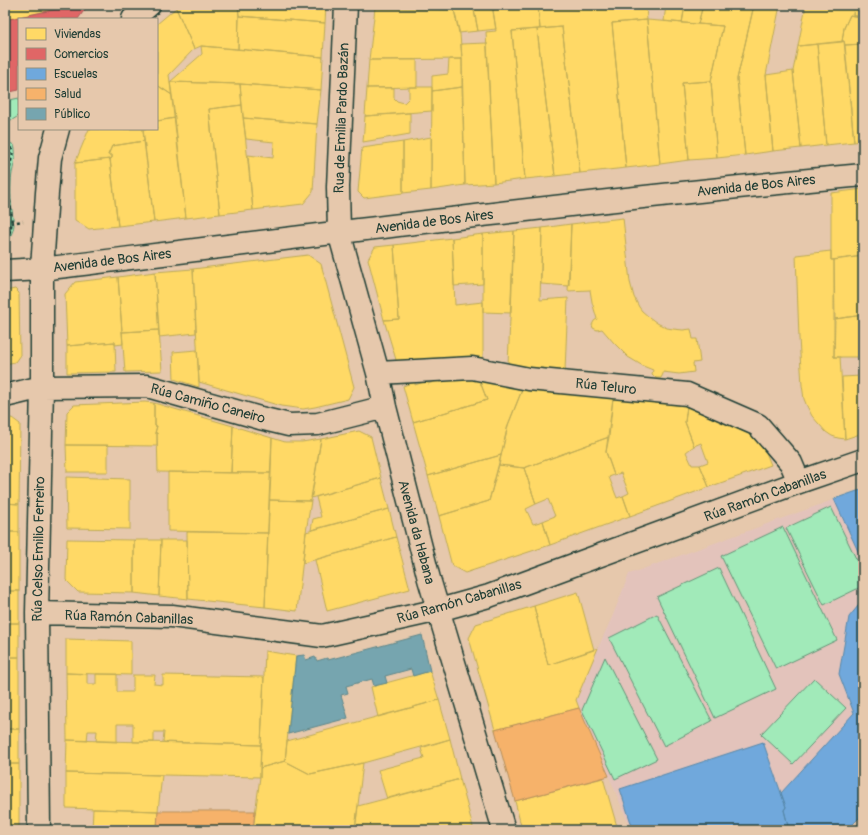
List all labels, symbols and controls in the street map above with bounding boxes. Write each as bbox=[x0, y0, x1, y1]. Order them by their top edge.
legend bbox=[18, 18, 158, 130]
text: Viviendas bbox=[54, 27, 101, 42]
street label: Rua de Emilia Pardo Bazán bbox=[330, 42, 353, 194]
text: Comercios bbox=[54, 47, 109, 62]
text: Escuelas bbox=[54, 67, 98, 82]
text: Salud bbox=[54, 87, 81, 102]
text: Público bbox=[54, 107, 91, 122]
street label: Avenida de Bos Aires bbox=[696, 171, 817, 200]
street label: Avenida de Bos Aires bbox=[374, 206, 495, 237]
street label: Avenida de Bos Aires bbox=[52, 245, 173, 276]
street label: Rúa Teluro bbox=[575, 375, 638, 398]
street label: Rúa Camiño Caneiro bbox=[149, 380, 267, 427]
street label: Rúa Ramón Cabanillas bbox=[702, 465, 829, 525]
street label: Rúa Celso Emilio Ferreiro bbox=[29, 476, 48, 622]
street label: Avenida da Habana bbox=[394, 478, 439, 586]
street label: Rúa Ramón Cabanillas bbox=[395, 575, 524, 627]
street label: Rúa Ramón Cabanillas bbox=[64, 607, 194, 628]

